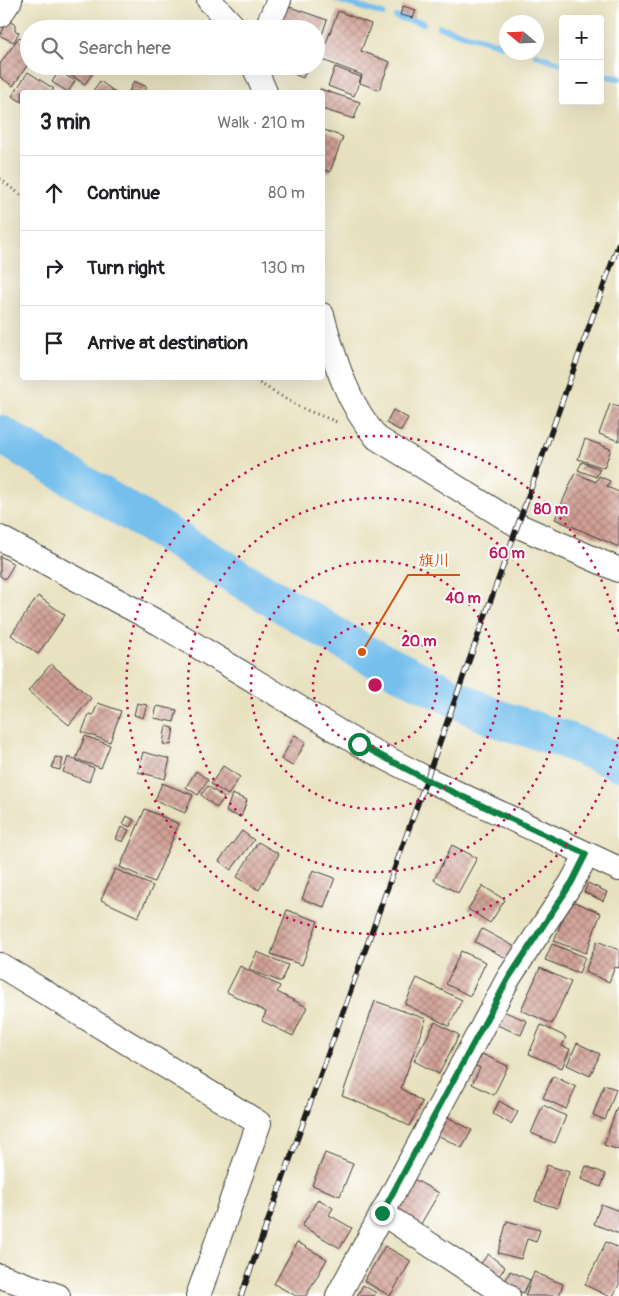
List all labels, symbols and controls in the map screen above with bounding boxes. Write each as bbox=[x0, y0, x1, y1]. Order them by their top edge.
north arrow bbox=[499, 15, 544, 60]
map controls bbox=[559, 15, 604, 105]
button: + bbox=[559, 15, 604, 60]
search box bbox=[20, 20, 325, 75]
icon: search bbox=[38, 34, 66, 62]
text: Search here bbox=[78, 36, 171, 60]
button: − bbox=[559, 60, 604, 105]
text: 3 min bbox=[40, 109, 90, 136]
text: Walk · 210 m bbox=[217, 113, 305, 133]
icon: ahead bbox=[40, 179, 68, 207]
text: Continue bbox=[87, 181, 160, 205]
text: 80 m bbox=[268, 183, 305, 203]
icon: right bbox=[40, 254, 68, 282]
text: Turn right bbox=[87, 256, 165, 280]
text: 130 m bbox=[261, 258, 305, 278]
icon: arrive bbox=[40, 329, 68, 357]
text: Arrive at destination bbox=[87, 331, 248, 355]
text: 80 m bbox=[534, 500, 568, 519]
callout: 旗川 bbox=[408, 544, 460, 575]
text: 60 m bbox=[489, 544, 525, 563]
text: 旗川 bbox=[418, 551, 450, 571]
text: 40 m bbox=[445, 589, 481, 608]
text: 20 m bbox=[401, 632, 437, 651]
centre of rings bbox=[366, 676, 384, 694]
route start bbox=[348, 733, 371, 756]
route end bbox=[371, 1202, 394, 1225]

